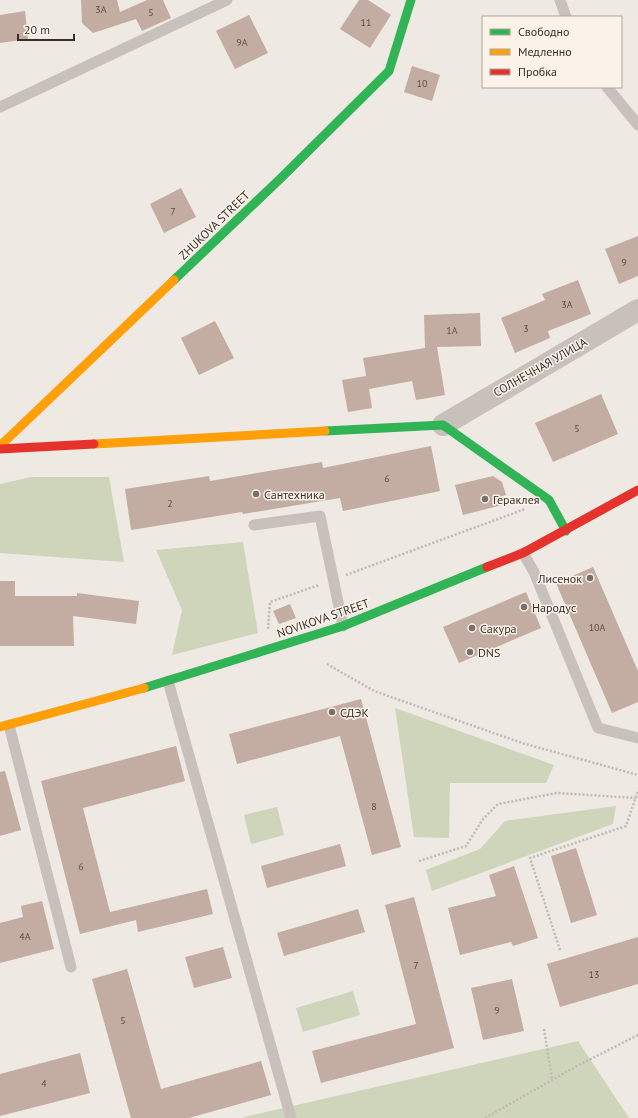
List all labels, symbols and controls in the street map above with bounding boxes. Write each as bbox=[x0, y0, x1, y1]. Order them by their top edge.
house number: 3А bbox=[95, 3, 107, 16]
house number: 5 bbox=[148, 6, 154, 19]
scale bar bbox=[18, 16, 74, 42]
house number: 11 bbox=[361, 16, 371, 29]
legend bbox=[482, 16, 622, 88]
text: 20 m bbox=[24, 22, 50, 37]
text: Свободно bbox=[518, 24, 569, 39]
house number: 9А bbox=[236, 36, 248, 49]
text: Медленно bbox=[518, 44, 572, 59]
text: Пробка bbox=[518, 64, 557, 79]
house number: 10 bbox=[417, 77, 428, 90]
street label: ZHUKOVA STREET bbox=[175, 187, 253, 263]
house number: 7 bbox=[170, 205, 176, 218]
house number: 9 bbox=[621, 256, 627, 269]
house number: 3А bbox=[561, 298, 573, 311]
house number: 3 bbox=[523, 322, 529, 335]
house number: 1А bbox=[446, 324, 458, 337]
street label: СОЛНЕЧНАЯ УЛИЦА bbox=[490, 334, 590, 400]
house number: 5 bbox=[574, 422, 580, 435]
house number: 6 bbox=[384, 472, 390, 485]
place label: Сантехника bbox=[264, 487, 325, 502]
marker: Сантехника bbox=[251, 489, 261, 499]
place label: Гераклея bbox=[493, 492, 539, 507]
marker: Гераклея bbox=[480, 494, 490, 504]
house number: 2 bbox=[167, 497, 173, 510]
place label: Лисенок bbox=[537, 571, 582, 586]
marker: Лисенок bbox=[585, 573, 595, 583]
street label: NOVIKOVA STREET bbox=[275, 595, 371, 641]
place label: Народус bbox=[532, 600, 577, 615]
marker: Народус bbox=[519, 602, 529, 612]
place label: Сакура bbox=[480, 621, 517, 636]
house number: 10А bbox=[589, 621, 606, 634]
marker: Сакура bbox=[467, 623, 477, 633]
place label: DNS bbox=[478, 645, 500, 660]
marker: DNS bbox=[465, 647, 475, 657]
place label: СДЭК bbox=[340, 705, 369, 720]
marker: СДЭК bbox=[327, 707, 337, 717]
house number: 8 bbox=[371, 800, 377, 813]
house number: 6 bbox=[78, 860, 84, 873]
house number: 4А bbox=[19, 930, 31, 943]
house number: 7 bbox=[413, 959, 419, 972]
house number: 13 bbox=[589, 968, 599, 981]
house number: 9 bbox=[494, 1004, 500, 1017]
house number: 5 bbox=[120, 1014, 126, 1027]
house number: 4 bbox=[41, 1077, 47, 1090]

